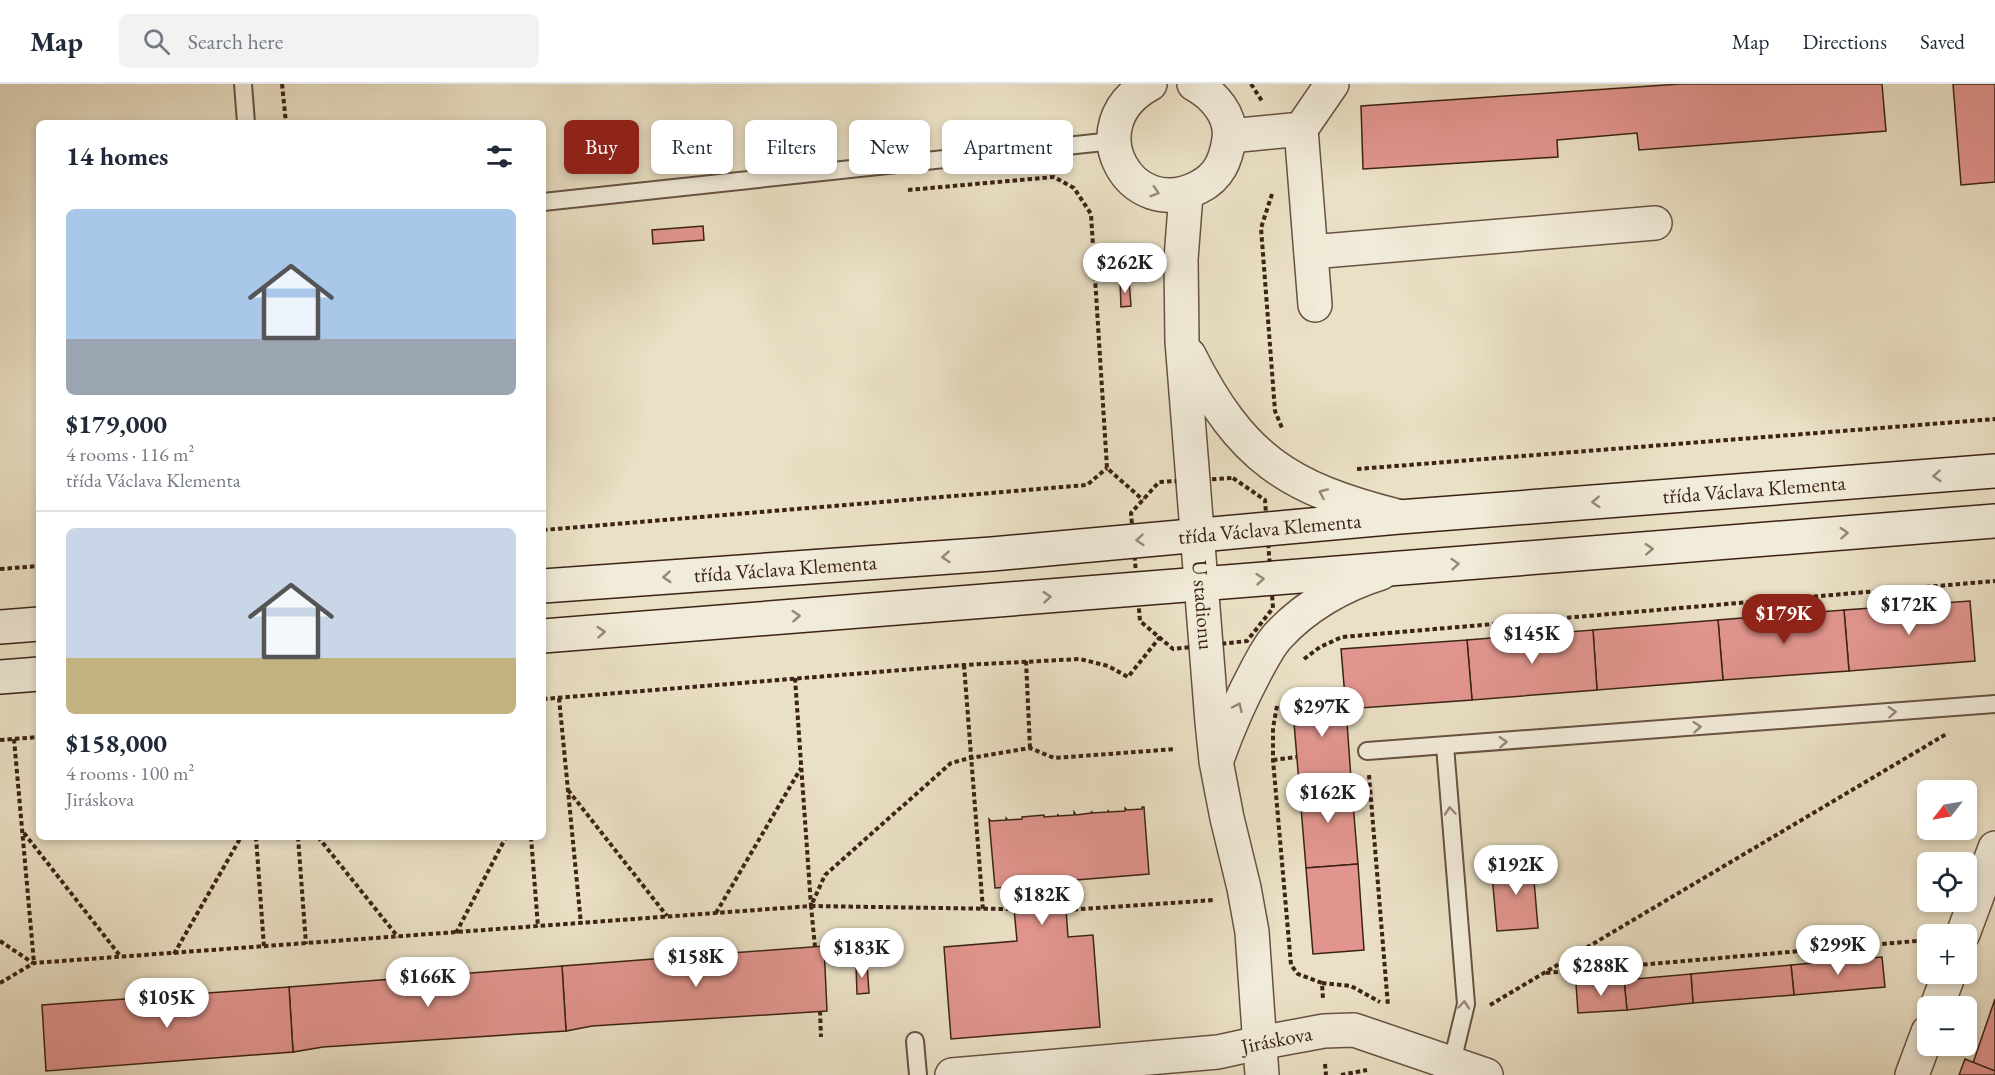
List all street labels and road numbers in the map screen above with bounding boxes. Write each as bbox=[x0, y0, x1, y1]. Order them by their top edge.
street label: třída Václava Klementa bbox=[1661, 469, 1847, 510]
street label: třída Václava Klementa bbox=[1177, 506, 1363, 550]
street label: třída Václava Klementa bbox=[693, 548, 879, 588]
street label: U stadionu bbox=[1186, 559, 1220, 651]
street label: Jiráskova bbox=[1237, 1019, 1315, 1060]

